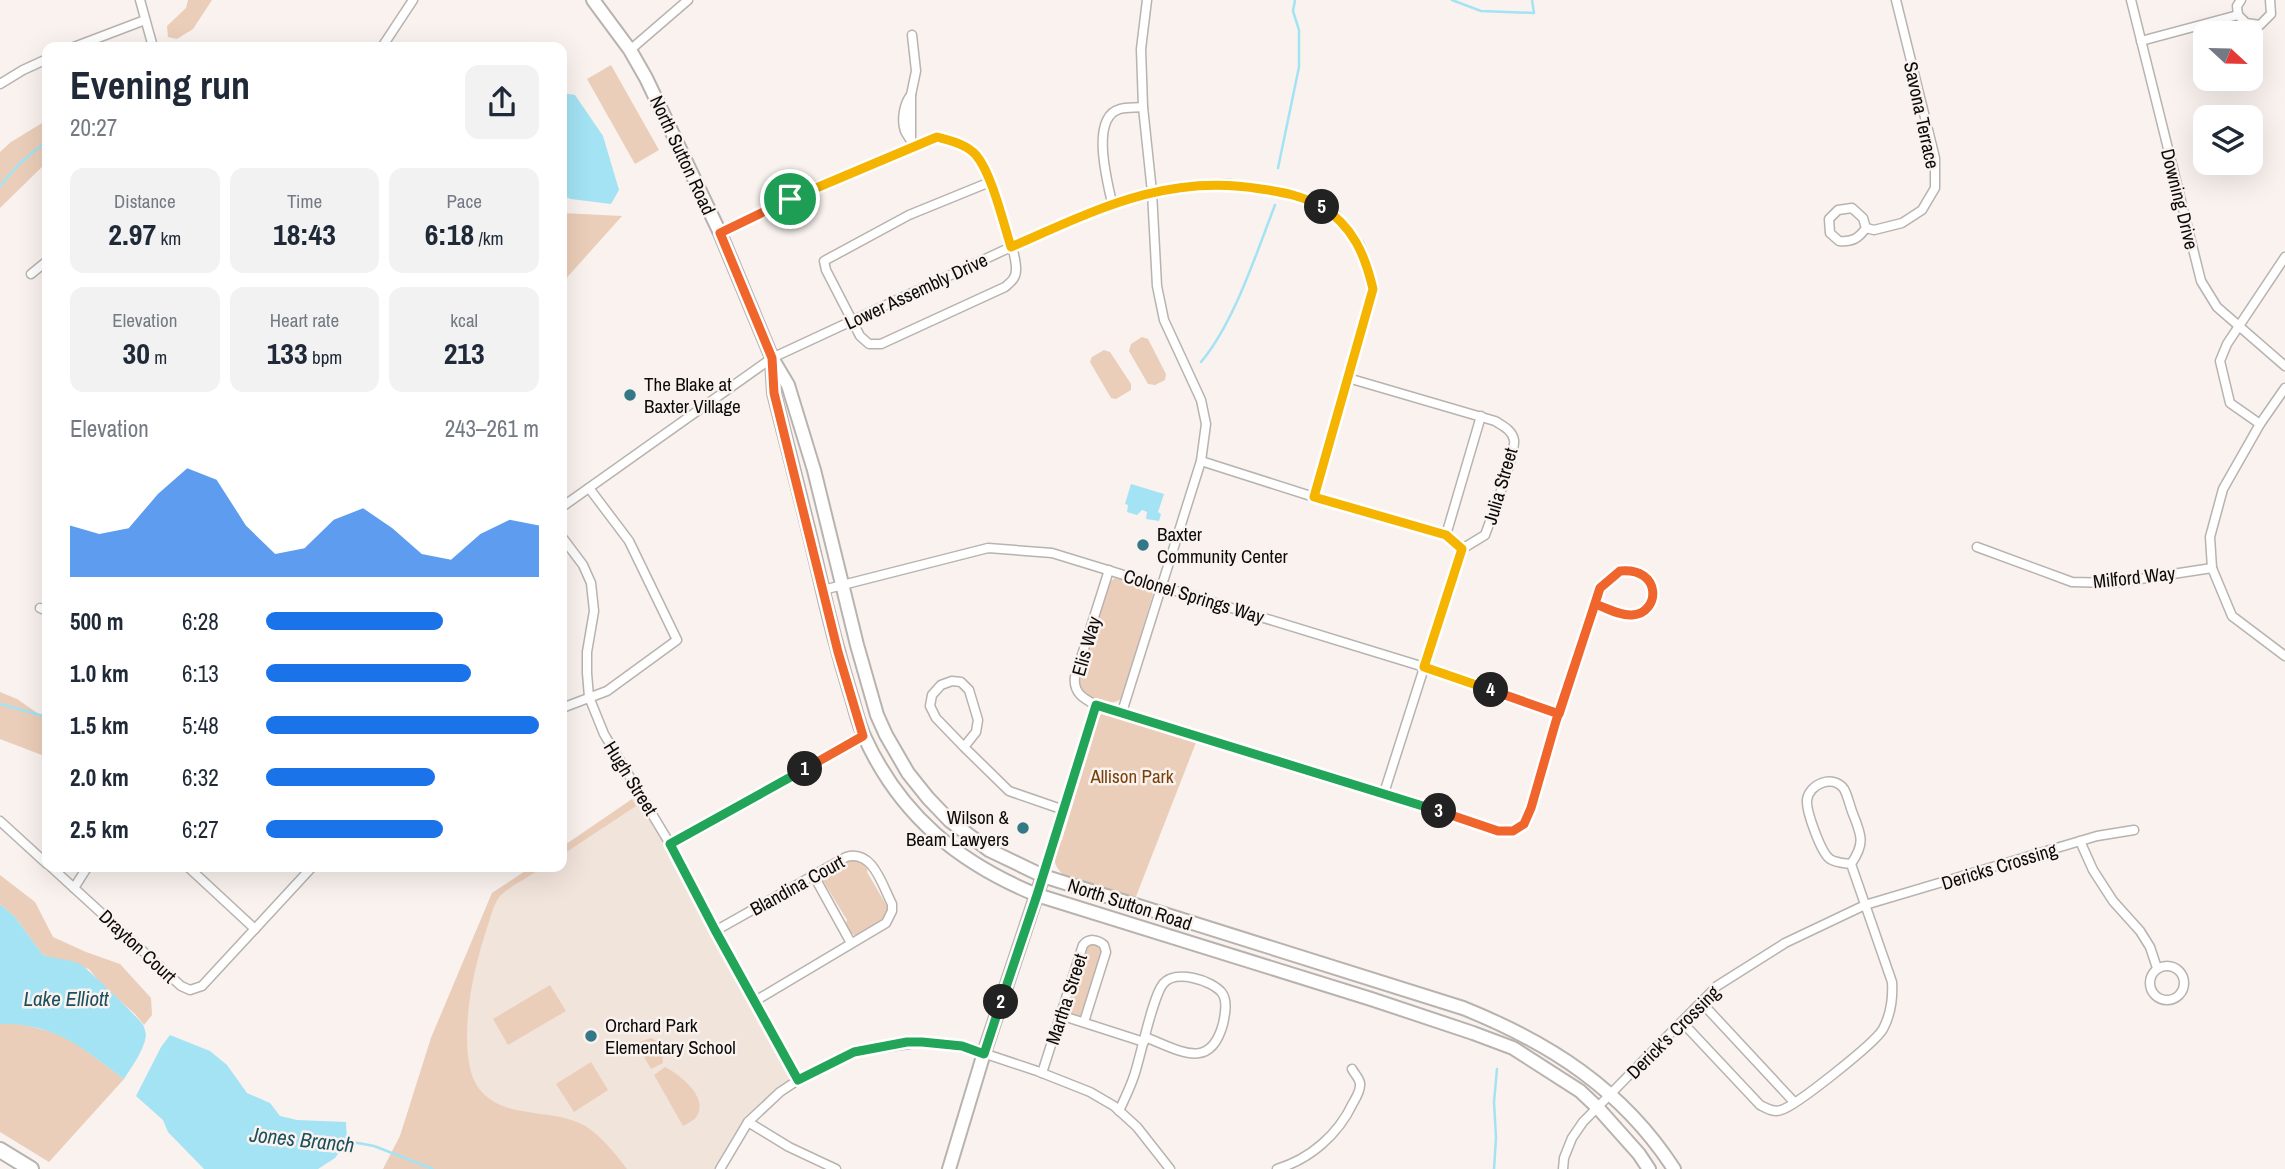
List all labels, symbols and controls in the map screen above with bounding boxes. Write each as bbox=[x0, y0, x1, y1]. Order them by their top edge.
north arrow bbox=[2193, 21, 2263, 91]
map controls bbox=[2193, 21, 2263, 175]
street label: Savona Terrace bbox=[1898, 59, 1946, 171]
text: Evening run bbox=[70, 60, 250, 111]
button: share bbox=[465, 65, 539, 139]
street label: North Sutton Road bbox=[644, 91, 722, 219]
button: layers bbox=[2193, 105, 2263, 175]
text: 20:27 bbox=[70, 112, 117, 143]
street label: Downing Drive bbox=[2155, 146, 2205, 252]
pin bbox=[760, 169, 820, 229]
icon: arrive bbox=[771, 180, 809, 218]
text: Distance bbox=[114, 188, 176, 214]
text: Time bbox=[287, 188, 322, 214]
text: Pace bbox=[446, 188, 482, 214]
pin: 5 bbox=[1304, 190, 1340, 224]
text: 5 bbox=[1317, 193, 1326, 219]
text: 2.97 bbox=[108, 214, 156, 254]
text: 18:43 bbox=[273, 214, 336, 254]
text: 6:18 bbox=[425, 214, 474, 254]
text: km bbox=[156, 225, 181, 251]
text: /km bbox=[474, 225, 504, 251]
street label: Lower Assembly Drive bbox=[840, 246, 992, 336]
text: Elevation bbox=[112, 307, 177, 333]
text: Heart rate bbox=[270, 307, 339, 333]
text: kcal bbox=[450, 307, 478, 333]
text: 30 bbox=[122, 333, 150, 373]
text: 133 bbox=[267, 333, 308, 373]
text: 213 bbox=[444, 333, 485, 373]
text: m bbox=[150, 344, 167, 370]
text: bpm bbox=[308, 344, 342, 370]
place label: The Blake at Baxter Village bbox=[644, 371, 741, 419]
marker: The Blake at Baxter Village bbox=[622, 387, 638, 403]
text: Elevation bbox=[70, 413, 149, 444]
text: 243–261 m bbox=[445, 413, 539, 444]
street label: Julia Street bbox=[1477, 444, 1524, 527]
place label: Baxter Community Center bbox=[1157, 521, 1289, 569]
marker: Baxter Community Center bbox=[1135, 537, 1151, 553]
street label: Milford Way bbox=[2092, 560, 2177, 594]
street label: Colonel Springs Way bbox=[1120, 562, 1268, 630]
text: 500 m bbox=[70, 606, 123, 637]
text: 6:28 bbox=[182, 606, 219, 637]
street label: Elis Way bbox=[1065, 613, 1107, 679]
text: 1.0 km bbox=[70, 658, 129, 689]
text: 6:13 bbox=[182, 658, 219, 689]
pin: 4 bbox=[1474, 672, 1508, 708]
text: 4 bbox=[1486, 676, 1495, 702]
text: 1.5 km bbox=[70, 710, 129, 741]
text: 5:48 bbox=[182, 710, 219, 741]
street label: Hugh Street bbox=[598, 736, 664, 821]
pin: 1 bbox=[788, 752, 822, 786]
text: 1 bbox=[800, 755, 809, 781]
text: 2.0 km bbox=[70, 762, 129, 793]
text: 6:32 bbox=[182, 762, 219, 793]
park label: Allison Park bbox=[1089, 763, 1174, 789]
pin: 3 bbox=[1422, 794, 1456, 828]
text: 3 bbox=[1434, 797, 1443, 823]
place label: Wilson & Beam Lawyers bbox=[906, 804, 1010, 852]
text: 2.5 km bbox=[70, 814, 129, 845]
text: 6:27 bbox=[182, 814, 219, 845]
marker: Wilson & Beam Lawyers bbox=[1015, 820, 1031, 836]
street label: Dericks Crossing bbox=[1938, 836, 2060, 896]
street label: Blandina Court bbox=[745, 848, 849, 922]
street label: North Sutton Road bbox=[1065, 872, 1195, 936]
street label: Drayton Court bbox=[94, 903, 183, 989]
street label: Martha Street bbox=[1039, 949, 1093, 1048]
street label: Derick's Crossing bbox=[1621, 979, 1726, 1084]
water label: Lake Elliott bbox=[23, 984, 110, 1013]
pin: 2 bbox=[984, 984, 1018, 1020]
text: 2 bbox=[996, 988, 1005, 1014]
place label: Orchard Park Elementary School bbox=[605, 1012, 736, 1060]
marker: Orchard Park Elementary School bbox=[583, 1028, 599, 1044]
water label: Jones Branch bbox=[247, 1119, 356, 1159]

